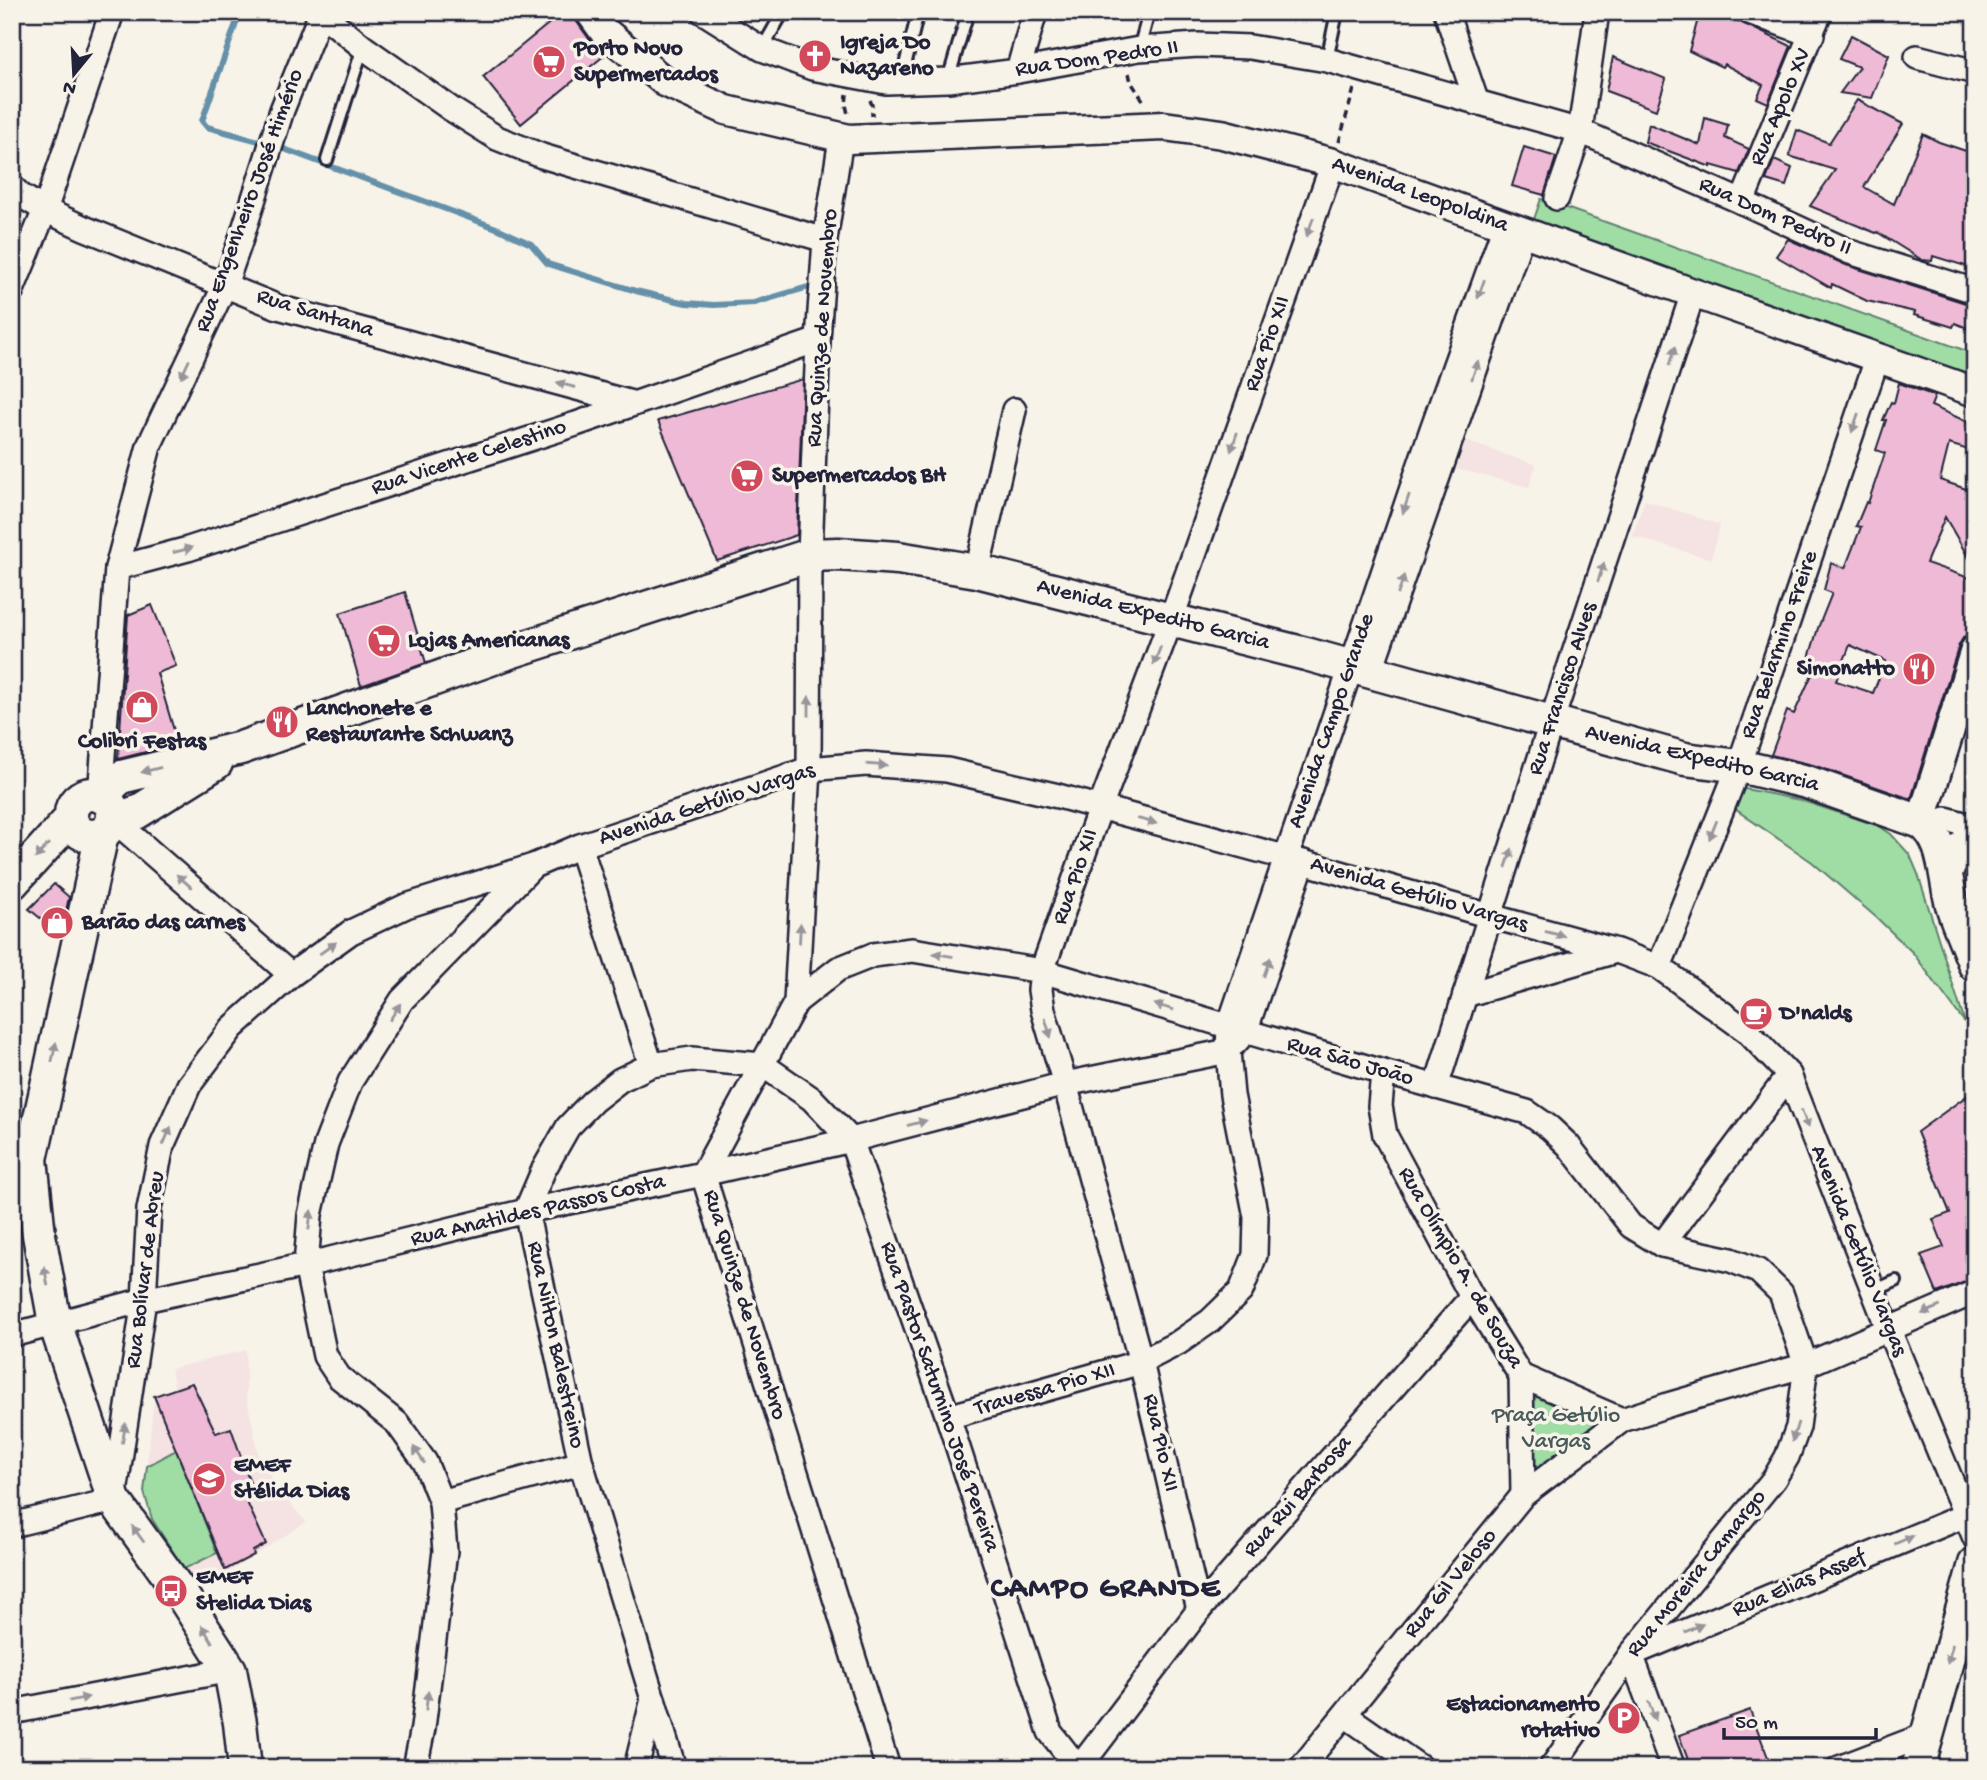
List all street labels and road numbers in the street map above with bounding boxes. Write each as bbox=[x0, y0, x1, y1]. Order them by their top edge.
street label: Rua Dom Pedro II bbox=[1014, 34, 1180, 84]
street label: Rua Apolo XV bbox=[1744, 44, 1818, 170]
street label: Rua Engenheiro José Himério bbox=[190, 66, 310, 336]
street label: Avenida Leopoldina bbox=[1328, 151, 1513, 240]
street label: Rua Dom Pedro II bbox=[1694, 171, 1856, 263]
street label: Rua Quinze de Novembro bbox=[801, 208, 845, 448]
street label: Rua Santana bbox=[253, 283, 378, 345]
street label: Rua Pio XII bbox=[1239, 293, 1297, 395]
street label: Rua Vicente Celestino bbox=[368, 414, 570, 502]
street label: Rua Belarmino Freire bbox=[1735, 546, 1825, 743]
street label: Avenida Expedito Garcia bbox=[1034, 573, 1273, 657]
street label: Rua Francisco Alves bbox=[1522, 599, 1604, 779]
street label: Avenida Campo Grande bbox=[1283, 609, 1382, 832]
street label: Avenida Expedito Garcia bbox=[1583, 719, 1823, 799]
street label: Avenida Getúlio Vargas bbox=[596, 757, 819, 853]
street label: Rua Pio XII bbox=[1047, 826, 1105, 928]
street label: Avenida Getúlio Vargas bbox=[1307, 851, 1531, 939]
street label: Rua São João bbox=[1283, 1031, 1417, 1093]
street label: Avenida Getúlio Vargas bbox=[1803, 1142, 1913, 1361]
street label: Rua Olímpio A. de Souza bbox=[1391, 1162, 1529, 1375]
street label: Rua Anatildes Passos Costa bbox=[408, 1168, 669, 1253]
street label: Rua Bolívar de Abreu bbox=[120, 1170, 172, 1370]
street label: Rua Quinze de Novembro bbox=[696, 1187, 792, 1423]
street label: Rua Pastor Saturnino José Pereira bbox=[873, 1238, 1005, 1557]
street label: Rua Nilton Balestreino bbox=[520, 1239, 590, 1451]
street label: Travessa Pio XII bbox=[970, 1357, 1119, 1424]
street label: Rua Pio XII bbox=[1136, 1392, 1184, 1494]
street label: Rua Rui Barbosa bbox=[1238, 1430, 1359, 1563]
street label: Rua Moreira Camargo bbox=[1621, 1485, 1773, 1663]
street label: Rua Gil Veloso bbox=[1399, 1524, 1503, 1644]
street label: Rua Elias Assef bbox=[1729, 1543, 1871, 1624]

